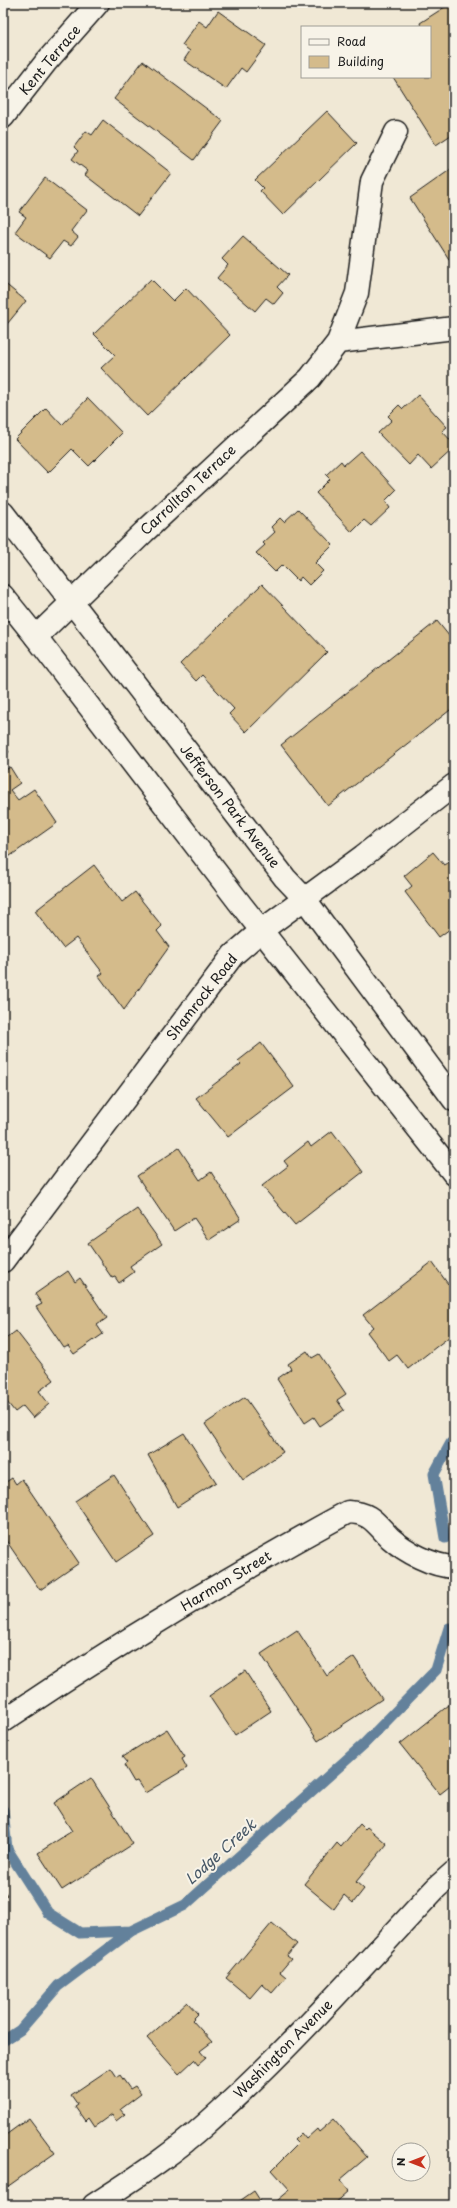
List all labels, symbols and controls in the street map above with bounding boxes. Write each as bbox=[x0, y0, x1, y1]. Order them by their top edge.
street label: Kent Terrace bbox=[14, 20, 85, 99]
legend bbox=[301, 26, 431, 78]
text: Road bbox=[337, 32, 366, 50]
text: Building bbox=[337, 52, 384, 70]
street label: Carrollton Terrace bbox=[135, 440, 240, 540]
street label: Jefferson Park Avenue bbox=[175, 739, 286, 872]
street label: Shamrock Road bbox=[161, 949, 242, 1045]
street label: Harmon Street bbox=[176, 1545, 275, 1616]
water label: Lodge Creek bbox=[179, 1812, 261, 1889]
street label: Washington Avenue bbox=[228, 1994, 337, 2103]
north arrow bbox=[391, 2142, 431, 2182]
text: N bbox=[392, 2157, 409, 2166]

